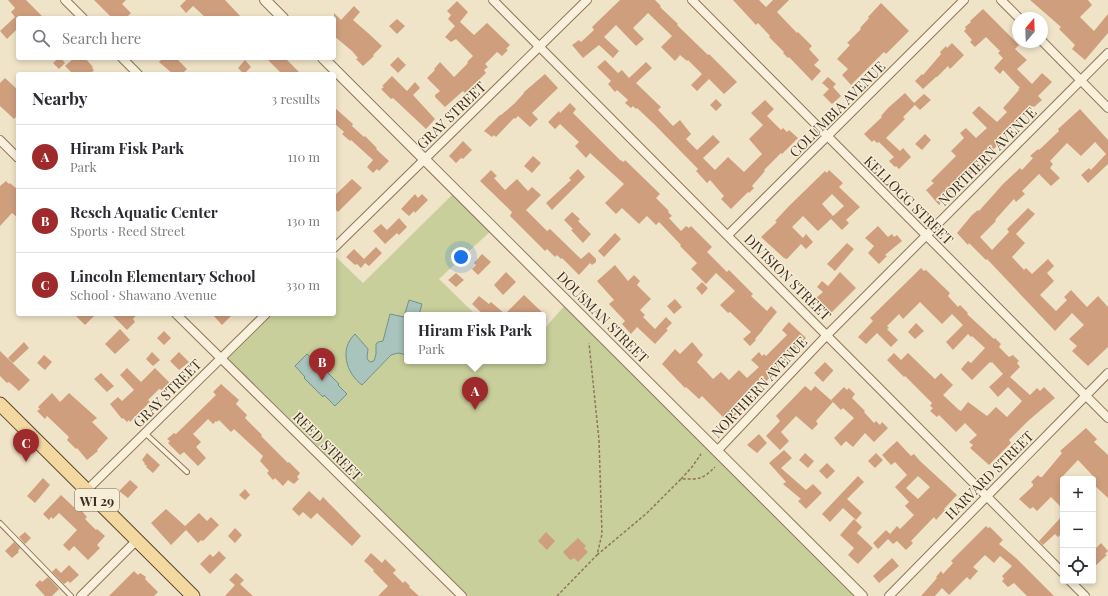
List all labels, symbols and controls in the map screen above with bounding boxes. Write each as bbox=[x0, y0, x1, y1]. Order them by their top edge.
north arrow bbox=[1012, 12, 1048, 48]
search box bbox=[16, 16, 336, 60]
icon: search bbox=[30, 27, 52, 49]
text: Search here bbox=[62, 28, 141, 48]
street label: COLUMBIA AVENUE bbox=[785, 57, 889, 161]
street label: GRAY STREET bbox=[412, 77, 490, 153]
text: Nearby bbox=[32, 87, 87, 109]
text: 3 results bbox=[271, 90, 320, 107]
street label: NORTHERN AVENUE bbox=[934, 103, 1040, 209]
text: Hiram Fisk Park bbox=[70, 138, 184, 158]
text: A bbox=[41, 148, 49, 165]
text: 110 m bbox=[288, 148, 320, 165]
street label: KELLOGG STREET bbox=[860, 151, 958, 249]
text: Park bbox=[70, 158, 97, 175]
text: Resch Aquatic Center bbox=[70, 202, 218, 222]
text: B bbox=[41, 212, 49, 229]
text: 130 m bbox=[287, 212, 320, 229]
text: Sports · Reed Street bbox=[70, 222, 185, 239]
street label: DIVISION STREET bbox=[741, 230, 836, 325]
your location bbox=[451, 247, 471, 267]
text: Lincoln Elementary School bbox=[70, 266, 256, 286]
street label: DOUSMAN STREET bbox=[553, 267, 653, 367]
text: C bbox=[40, 276, 50, 293]
text: 330 m bbox=[286, 276, 320, 293]
text: School · Shawano Avenue bbox=[70, 286, 217, 303]
popup bbox=[404, 312, 546, 364]
text: Hiram Fisk Park bbox=[418, 320, 532, 340]
street label: NORTHERN AVENUE bbox=[707, 332, 811, 442]
text: Park bbox=[418, 340, 445, 357]
pin: B bbox=[309, 348, 335, 381]
street label: GRAY STREET bbox=[129, 354, 206, 431]
pin: A bbox=[462, 377, 488, 410]
street label: REED STREET bbox=[289, 407, 367, 485]
street label: HARVARD STREET bbox=[941, 426, 1038, 523]
pin: C bbox=[13, 429, 39, 462]
map controls bbox=[1060, 476, 1096, 584]
button: + bbox=[1060, 476, 1096, 512]
road number: WI 29 bbox=[75, 489, 119, 511]
button: − bbox=[1060, 512, 1096, 548]
button: locate bbox=[1060, 548, 1096, 584]

